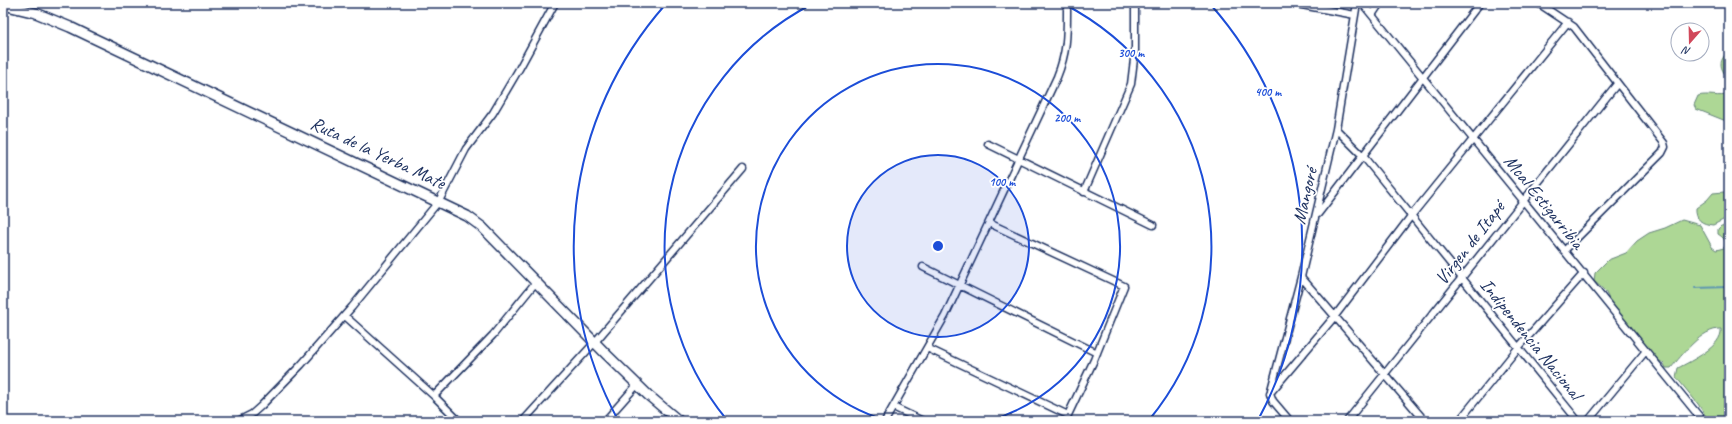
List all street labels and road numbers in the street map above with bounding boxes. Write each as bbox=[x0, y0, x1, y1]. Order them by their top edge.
street label: Ruta de la Yerba Mate bbox=[307, 111, 451, 196]
street label: Mcal Estigarribia bbox=[1499, 150, 1591, 256]
street label: Mangoré bbox=[1287, 163, 1324, 226]
street label: Virgen de Itapé bbox=[1430, 194, 1512, 290]
street label: Indipendencia Nacional bbox=[1475, 273, 1590, 407]

